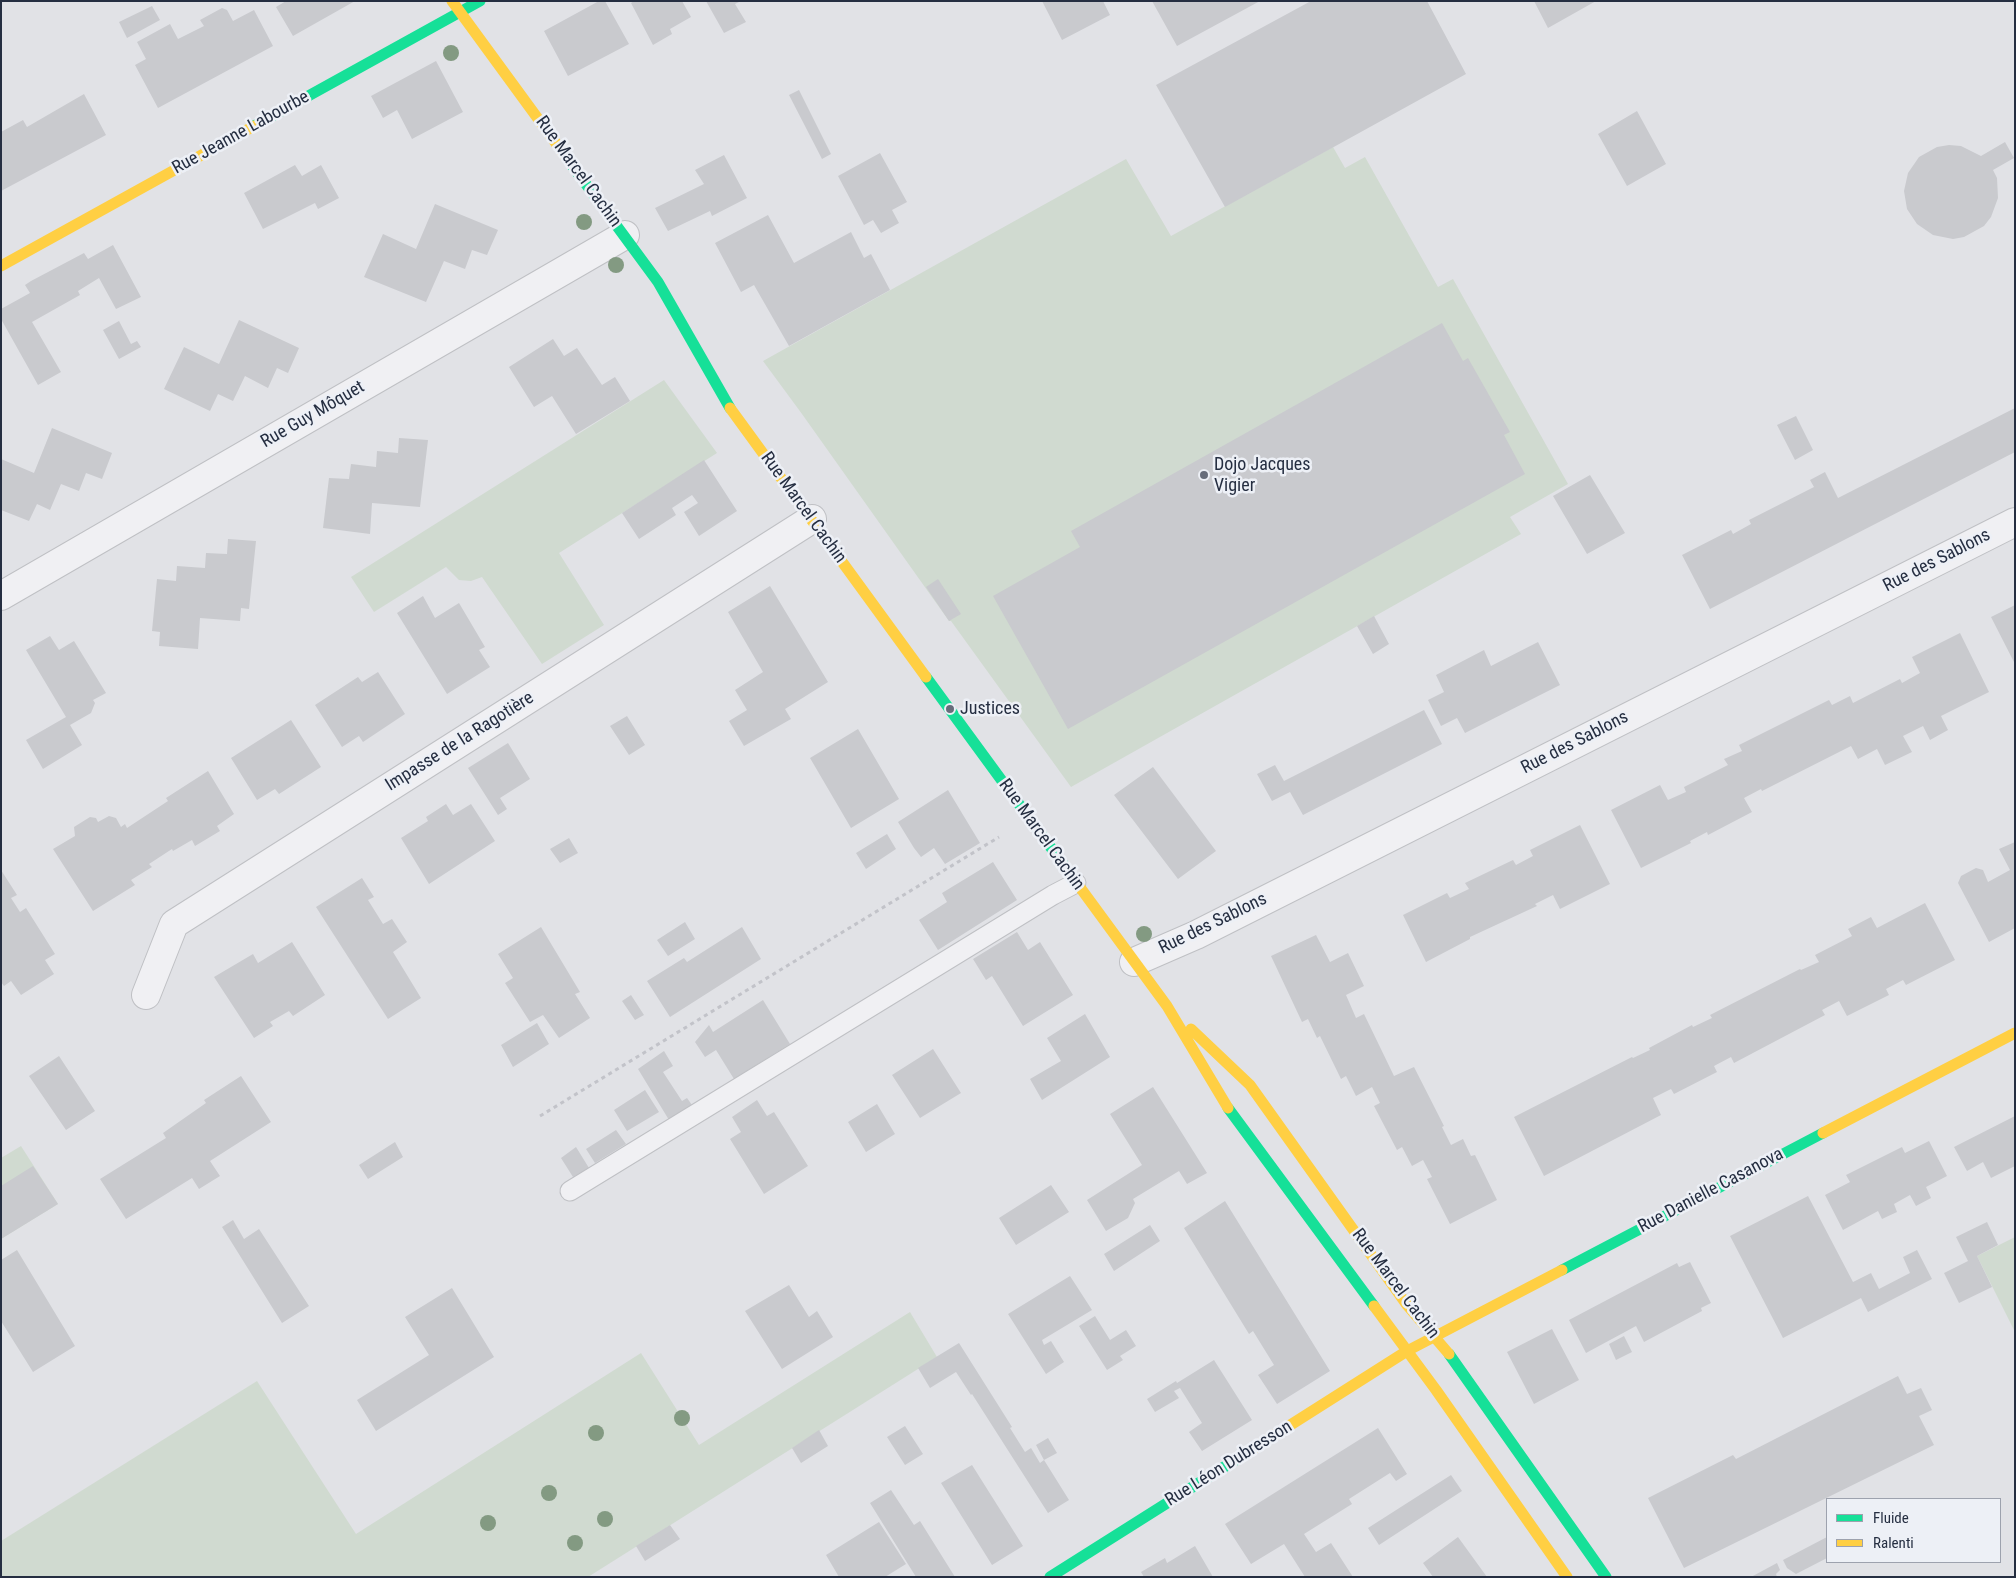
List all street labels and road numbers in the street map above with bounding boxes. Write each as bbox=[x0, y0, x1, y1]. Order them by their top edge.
street label: Rue Jeanne Labourbe bbox=[169, 86, 313, 180]
street label: Rue Marcel Cachin bbox=[530, 112, 626, 232]
street label: Rue Guy Môquet bbox=[257, 377, 369, 453]
street label: Rue Marcel Cachin bbox=[755, 448, 851, 568]
street label: Rue des Sablons bbox=[1880, 525, 1994, 597]
street label: Impasse de la Ragotière bbox=[382, 688, 538, 796]
street label: Rue des Sablons bbox=[1518, 707, 1632, 779]
street label: Rue Marcel Cachin bbox=[993, 775, 1089, 895]
street label: Rue des Sablons bbox=[1155, 889, 1271, 959]
street label: Rue Danielle Casanova bbox=[1635, 1144, 1787, 1238]
street label: Rue Marcel Cachin bbox=[1347, 1225, 1443, 1343]
street label: Rue Léon Dubresson bbox=[1162, 1416, 1296, 1512]

